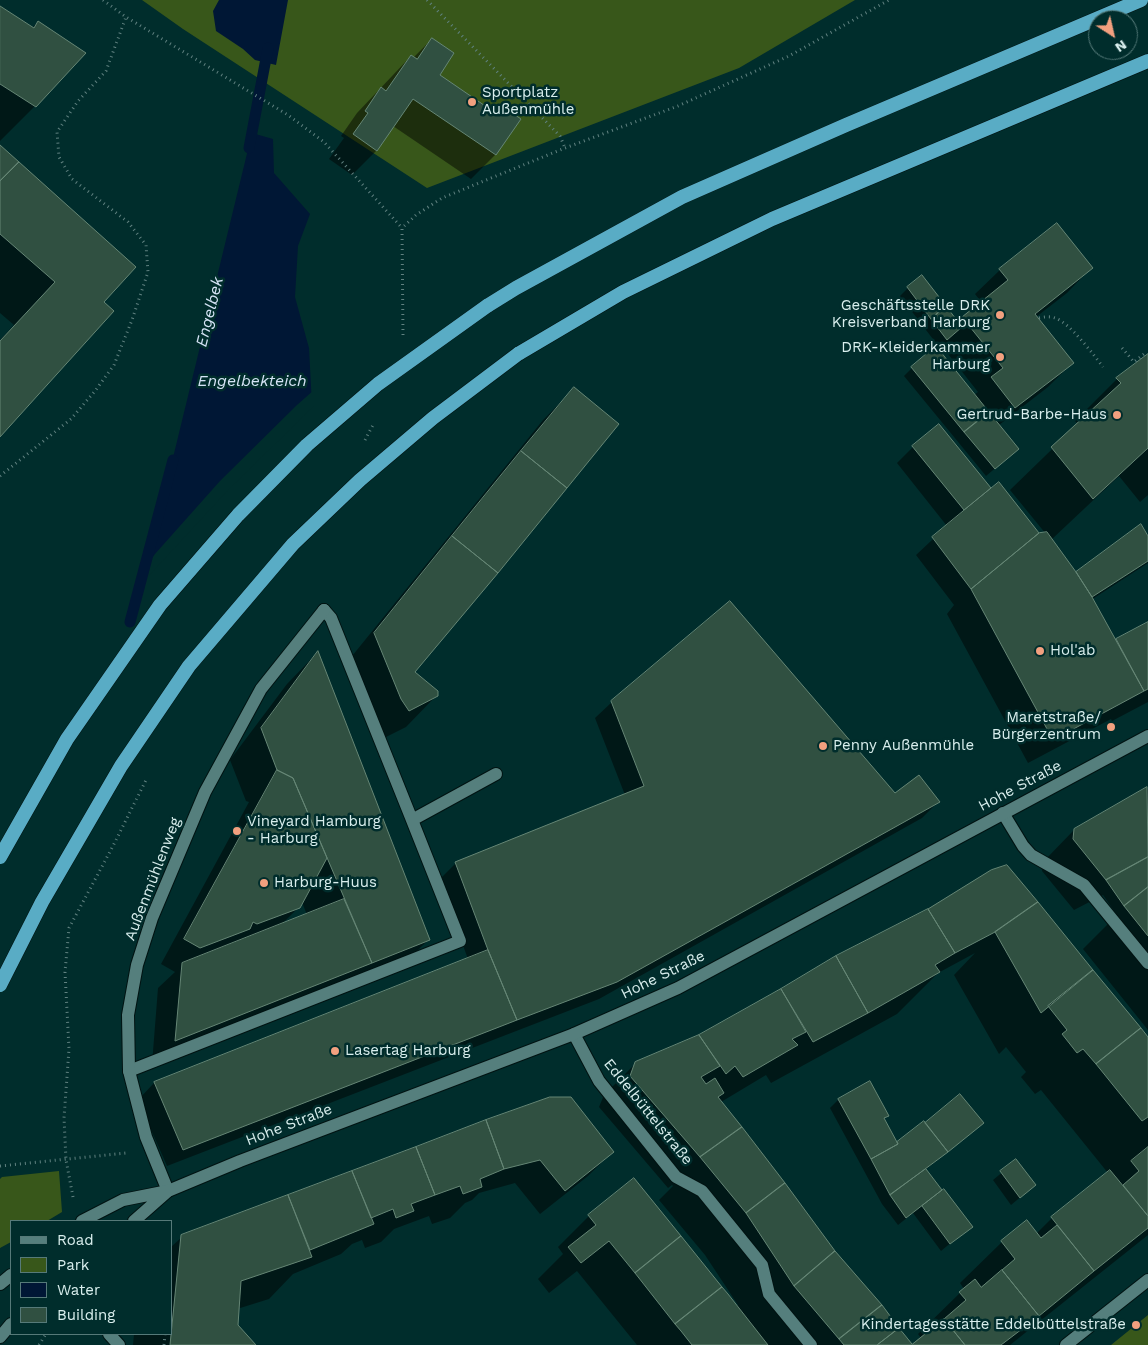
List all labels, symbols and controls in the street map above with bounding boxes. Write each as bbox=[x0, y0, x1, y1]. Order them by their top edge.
north arrow bbox=[1088, 10, 1138, 60]
text: N bbox=[1112, 37, 1130, 56]
place label: Sportplatz Außenmühle bbox=[482, 84, 574, 119]
marker: Sportplatz Außenmühle bbox=[466, 96, 478, 108]
water label: Engelbek bbox=[192, 275, 228, 349]
place label: Geschäftsstelle DRK Kreisverband Harburg bbox=[832, 297, 990, 332]
marker: Geschäftsstelle DRK Kreisverband Harburg bbox=[994, 309, 1006, 321]
place label: DRK-Kleiderkammer Harburg bbox=[841, 339, 990, 374]
marker: DRK-Kleiderkammer Harburg bbox=[994, 351, 1006, 363]
water label: Engelbekteich bbox=[197, 371, 307, 391]
place label: Gertrud-Barbe-Haus bbox=[956, 406, 1107, 424]
marker: Gertrud-Barbe-Haus bbox=[1111, 409, 1123, 421]
place label: Hol'ab bbox=[1050, 642, 1095, 660]
marker: Hol'ab bbox=[1034, 645, 1046, 657]
place label: Maretstraße/ Bürgerzentrum bbox=[992, 709, 1101, 744]
marker: Maretstraße/ Bürgerzentrum bbox=[1105, 721, 1117, 733]
place label: Penny Außenmühle bbox=[833, 737, 974, 755]
marker: Penny Außenmühle bbox=[817, 740, 829, 752]
street label: Hohe Straße bbox=[976, 757, 1064, 815]
place label: Vineyard Hamburg - Harburg bbox=[247, 813, 381, 848]
street label: Außenmühlenweg bbox=[121, 815, 185, 943]
marker: Vineyard Hamburg - Harburg bbox=[231, 825, 243, 837]
place label: Harburg-Huus bbox=[274, 874, 377, 892]
marker: Harburg-Huus bbox=[258, 877, 270, 889]
street label: Hohe Straße bbox=[618, 947, 708, 1003]
place label: Lasertag Harburg bbox=[345, 1042, 470, 1060]
marker: Lasertag Harburg bbox=[329, 1045, 341, 1057]
street label: Eddelbüttelstraße bbox=[600, 1055, 696, 1169]
street label: Hohe Straße bbox=[243, 1100, 335, 1150]
legend bbox=[10, 1220, 172, 1335]
text: Road bbox=[57, 1231, 94, 1249]
text: Park bbox=[57, 1256, 89, 1274]
text: Water bbox=[57, 1281, 100, 1299]
text: Building bbox=[57, 1306, 115, 1324]
place label: Kindertagesstätte Eddelbüttelstraße bbox=[861, 1316, 1126, 1334]
marker: Kindertagesstätte Eddelbüttelstraße bbox=[1130, 1319, 1142, 1331]

